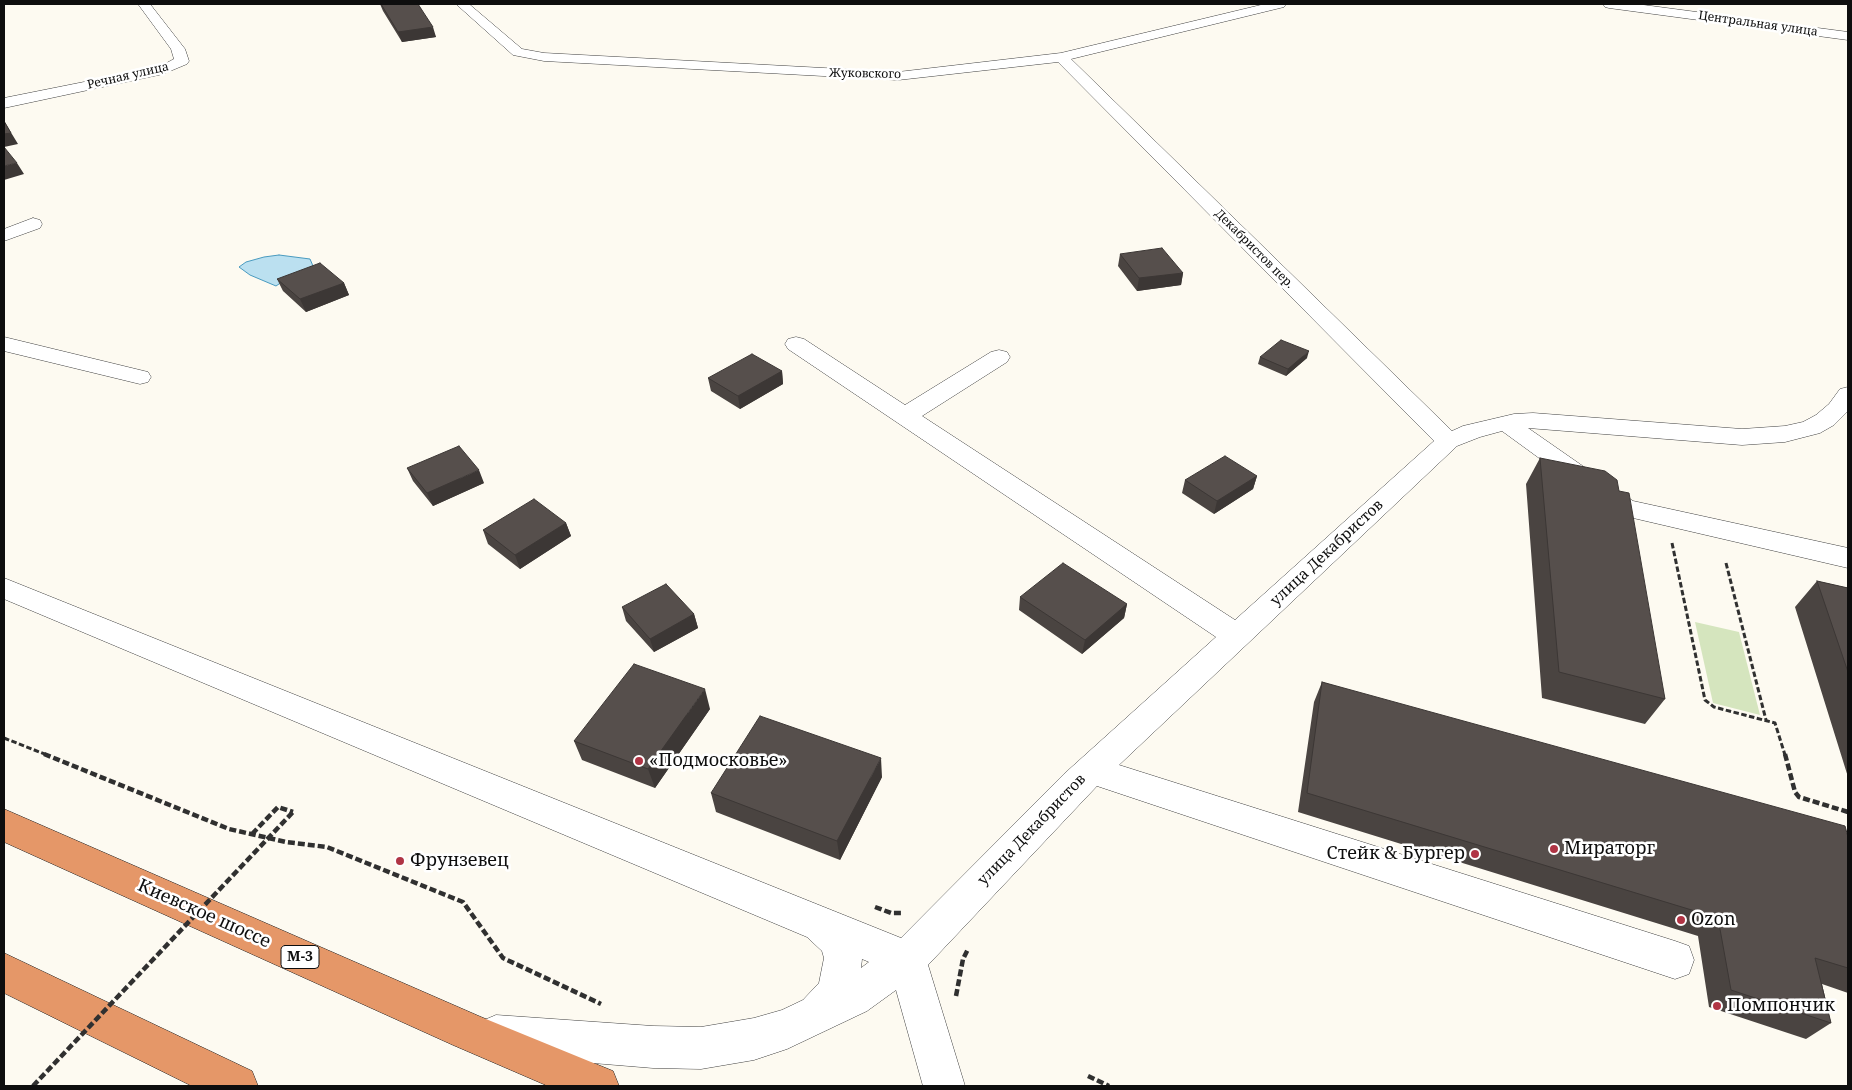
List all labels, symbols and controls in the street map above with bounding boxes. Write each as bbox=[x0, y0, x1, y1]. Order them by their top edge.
street label: Центральная улица bbox=[1697, 8, 1819, 40]
street label: Речная улица bbox=[86, 60, 170, 92]
street label: Жуковского bbox=[829, 66, 901, 82]
street label: Декабристов пер. bbox=[1211, 206, 1297, 292]
street label: улица Декабристов bbox=[1267, 496, 1387, 610]
place label: «Подмосковье» bbox=[649, 750, 788, 772]
marker: «Подмосковье» bbox=[633, 755, 645, 767]
street label: улица Декабристов bbox=[974, 771, 1090, 889]
place label: Мираторг bbox=[1564, 838, 1655, 860]
place label: Стейк & Бургер bbox=[1327, 843, 1465, 865]
marker: Мираторг bbox=[1548, 843, 1560, 855]
marker: Стейк & Бургер bbox=[1469, 848, 1481, 860]
place label: Фрунзевец bbox=[410, 850, 509, 872]
marker: Фрунзевец bbox=[394, 855, 406, 867]
street label: Киевское шоссе bbox=[134, 875, 274, 953]
place label: Ozon bbox=[1691, 909, 1736, 931]
marker: Ozon bbox=[1675, 914, 1687, 926]
road number: М-3 bbox=[281, 946, 319, 969]
place label: Помпончик bbox=[1727, 995, 1835, 1017]
marker: Помпончик bbox=[1711, 1000, 1723, 1012]

